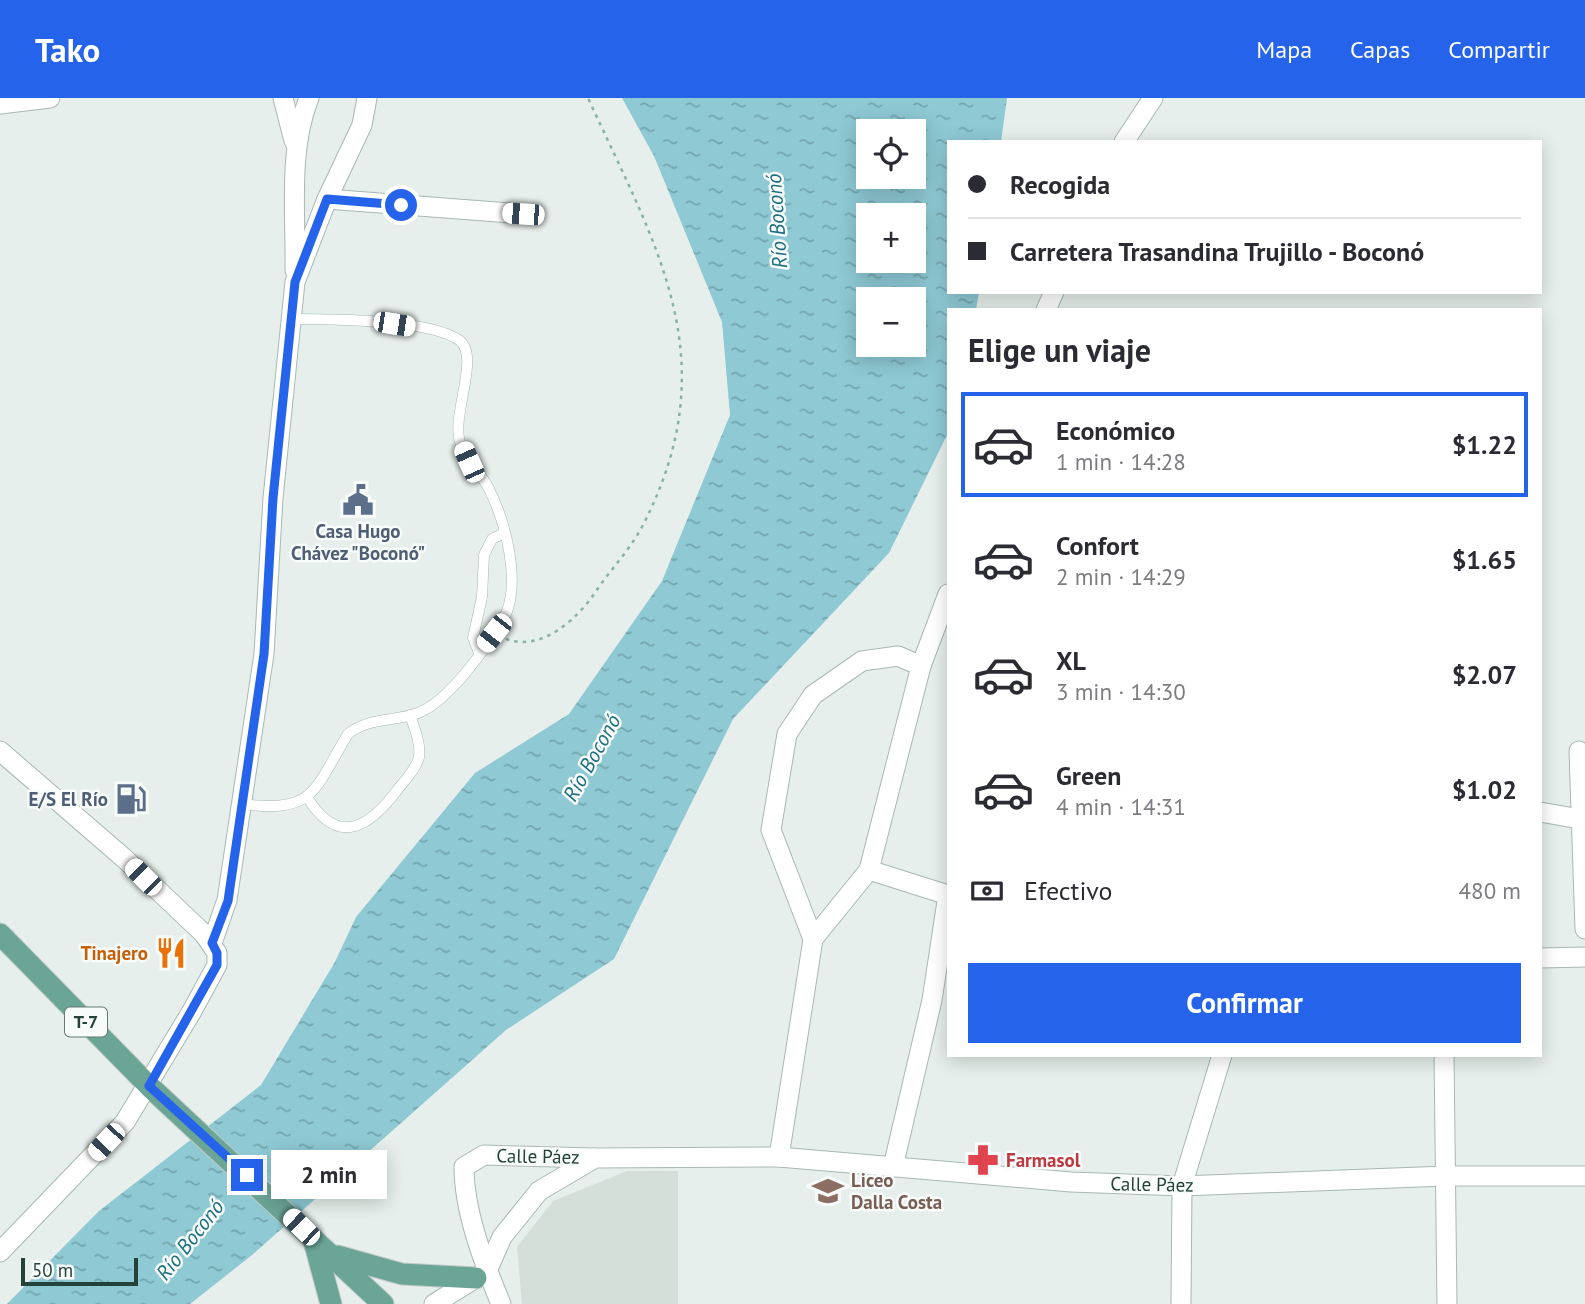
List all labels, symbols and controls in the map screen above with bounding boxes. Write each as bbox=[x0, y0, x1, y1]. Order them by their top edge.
text: Tako bbox=[35, 28, 100, 71]
text: Mapa bbox=[1256, 34, 1312, 65]
text: Capas bbox=[1350, 34, 1410, 65]
text: Compartir bbox=[1448, 34, 1550, 65]
map controls bbox=[856, 119, 926, 357]
button: locate bbox=[856, 119, 926, 189]
text: Recogida bbox=[1010, 168, 1110, 201]
water label: Río Boconó bbox=[760, 173, 793, 270]
route start bbox=[385, 189, 417, 221]
car bbox=[502, 202, 545, 226]
button: + bbox=[856, 203, 926, 273]
text: Carretera Trasandina Trujillo - Boconó bbox=[1010, 235, 1424, 268]
button: − bbox=[856, 287, 926, 357]
car bbox=[372, 310, 417, 338]
text: Elige un viaje bbox=[968, 329, 1151, 371]
icon: car bbox=[972, 413, 1035, 476]
text: Económico bbox=[1056, 414, 1175, 447]
text: $1.22 bbox=[1452, 428, 1517, 461]
car bbox=[451, 439, 488, 485]
text: 1 min · 14:28 bbox=[1056, 447, 1186, 476]
public building icon: Casa Hugo Chávez "Boconó" bbox=[341, 483, 375, 517]
place label: Casa Hugo Chávez "Boconó" bbox=[291, 519, 425, 565]
icon: car bbox=[972, 528, 1035, 591]
text: Confort bbox=[1056, 529, 1139, 562]
text: $1.65 bbox=[1452, 543, 1517, 576]
text: 2 min · 14:29 bbox=[1056, 562, 1186, 591]
car bbox=[473, 610, 516, 656]
icon: car bbox=[972, 643, 1035, 706]
text: XL bbox=[1056, 644, 1086, 677]
text: $2.07 bbox=[1452, 658, 1517, 691]
text: 3 min · 14:30 bbox=[1056, 677, 1186, 706]
water label: Río Boconó bbox=[557, 710, 626, 806]
icon: car bbox=[972, 758, 1035, 821]
text: Green bbox=[1056, 759, 1121, 792]
text: $1.02 bbox=[1452, 773, 1517, 806]
fuel station icon: E/S El Río bbox=[114, 782, 148, 816]
place label: E/S El Río bbox=[28, 787, 108, 811]
text: 4 min · 14:31 bbox=[1056, 792, 1186, 821]
car bbox=[121, 855, 166, 899]
icon: cash bbox=[968, 872, 1006, 910]
text: Efectivo bbox=[1024, 874, 1113, 907]
text: 480 m bbox=[1459, 876, 1521, 905]
restaurant icon: Tinajero bbox=[154, 936, 188, 970]
place label: Tinajero bbox=[81, 941, 148, 965]
button: Confirmar bbox=[968, 963, 1521, 1043]
road number: T-7 bbox=[65, 1007, 107, 1037]
car bbox=[84, 1119, 129, 1165]
street label: Calle Páez bbox=[496, 1143, 580, 1169]
pharmacy icon: Farmasol bbox=[966, 1143, 1000, 1177]
place label: Farmasol bbox=[1006, 1148, 1081, 1172]
callout: 2 min bbox=[272, 1150, 387, 1200]
route end bbox=[231, 1159, 263, 1191]
text: 2 min bbox=[301, 1160, 357, 1189]
place label: Liceo Dalla Costa bbox=[851, 1168, 942, 1214]
street label: Calle Páez bbox=[1110, 1171, 1194, 1197]
school or university icon: Liceo Dalla Costa bbox=[811, 1174, 845, 1208]
water label: Río Boconó bbox=[150, 1194, 230, 1286]
car bbox=[279, 1205, 324, 1249]
scale bar bbox=[21, 1255, 138, 1287]
text: 50 m bbox=[32, 1258, 73, 1282]

